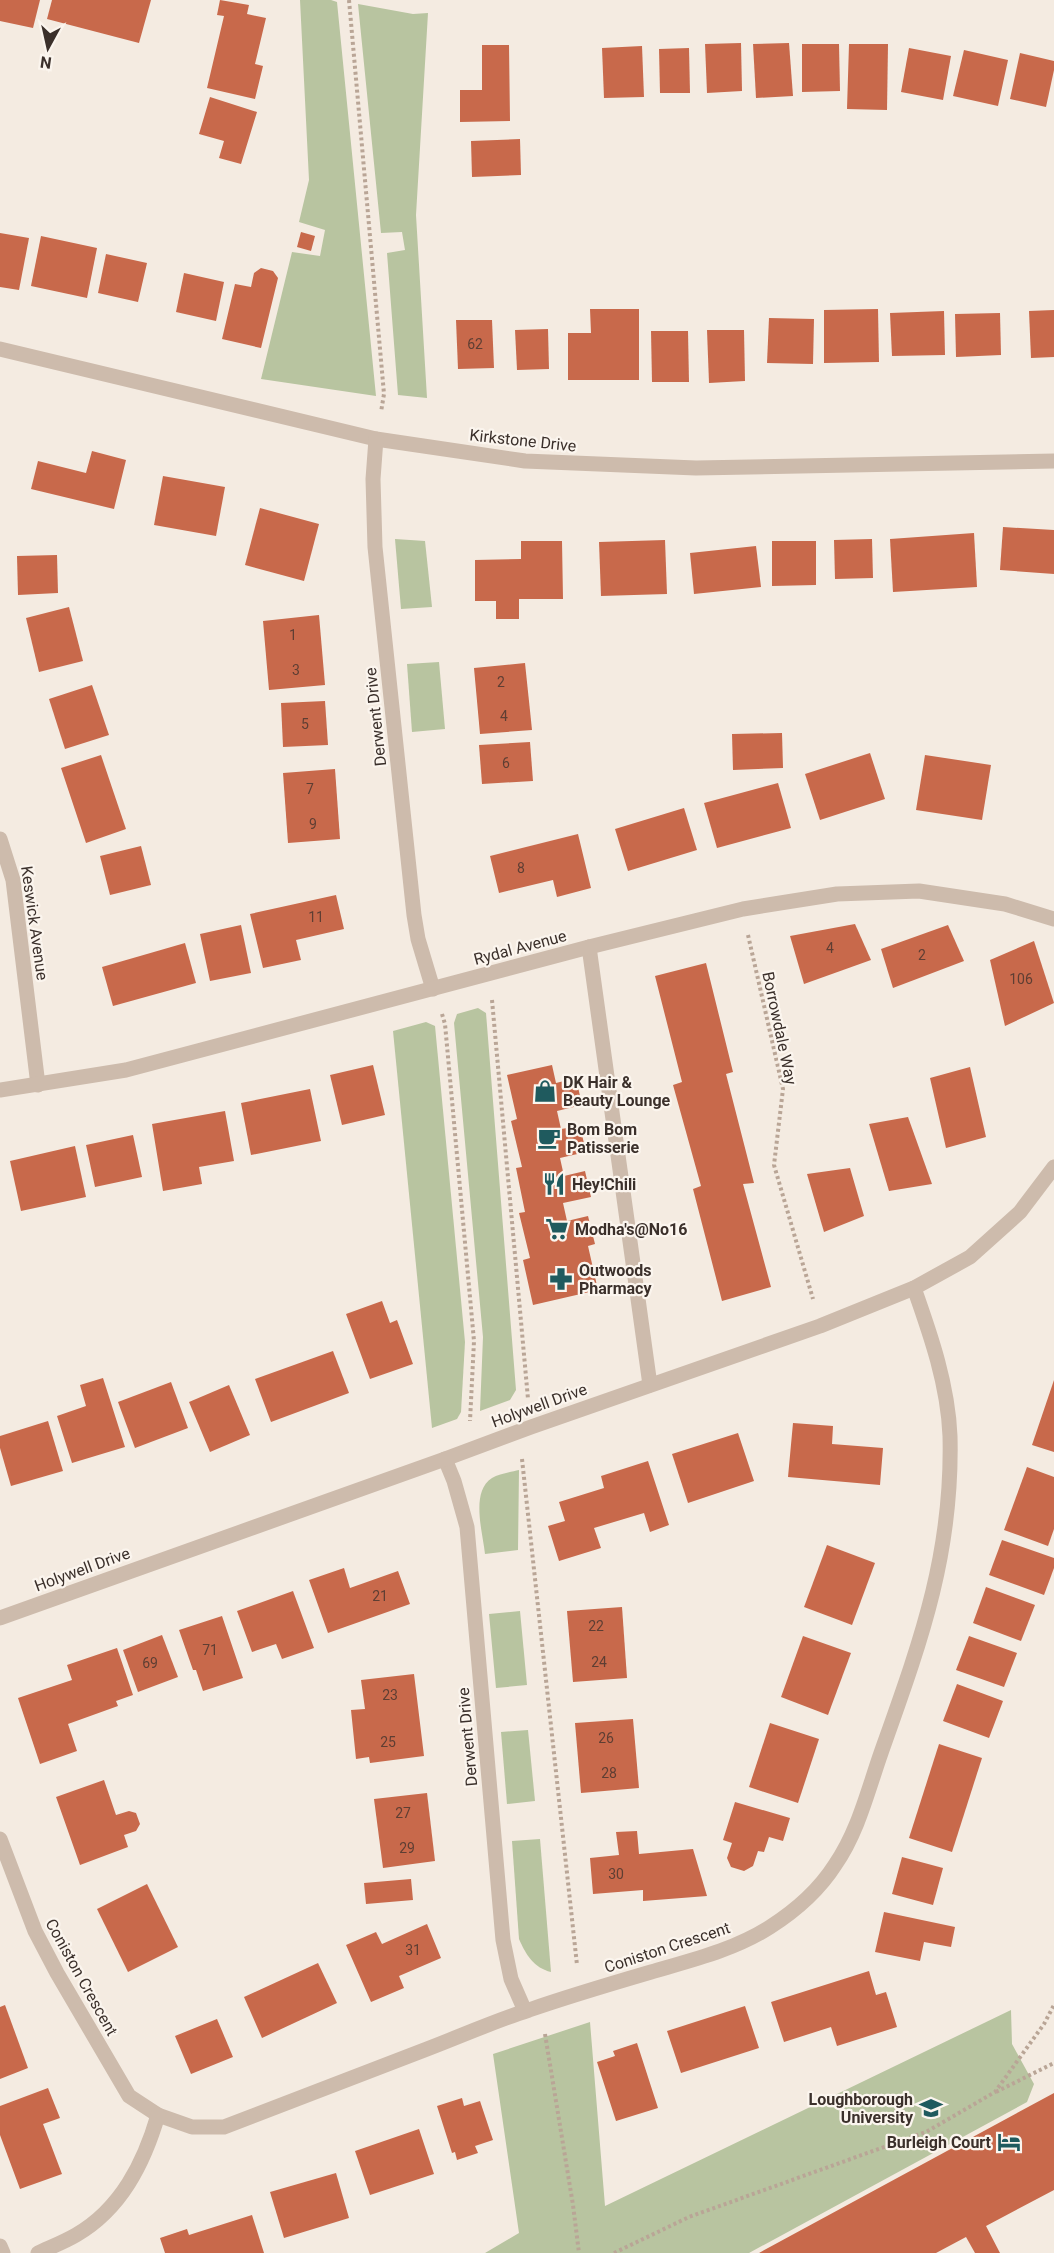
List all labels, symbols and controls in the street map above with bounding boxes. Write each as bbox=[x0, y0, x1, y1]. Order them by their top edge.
north arrow bbox=[18, 18, 78, 78]
text: N bbox=[39, 52, 53, 73]
house number: 62 bbox=[467, 336, 483, 352]
street label: Kirkstone Drive bbox=[469, 425, 577, 456]
house number: 1 bbox=[289, 627, 297, 643]
house number: 3 bbox=[292, 662, 300, 678]
street label: Derwent Drive bbox=[361, 667, 390, 767]
house number: 2 bbox=[497, 674, 505, 690]
house number: 4 bbox=[500, 708, 508, 724]
house number: 5 bbox=[301, 716, 309, 732]
house number: 6 bbox=[502, 755, 510, 771]
house number: 7 bbox=[306, 781, 314, 797]
house number: 9 bbox=[309, 816, 317, 832]
house number: 8 bbox=[517, 860, 525, 876]
street label: Keswick Avenue bbox=[17, 865, 52, 981]
house number: 11 bbox=[308, 909, 324, 925]
street label: Rydal Avenue bbox=[472, 926, 569, 969]
house number: 4 bbox=[826, 940, 834, 956]
house number: 2 bbox=[918, 947, 926, 963]
street label: Borrowdale Way bbox=[758, 970, 801, 1087]
house number: 106 bbox=[1009, 971, 1033, 987]
place label: DK Hair & Beauty Lounge bbox=[563, 1073, 671, 1110]
shop icon: DK Hair & Beauty Lounge bbox=[532, 1078, 558, 1104]
place label: Bom Bom Patisserie bbox=[567, 1120, 640, 1157]
cafe icon: Bom Bom Patisserie bbox=[536, 1125, 562, 1151]
restaurant icon: Hey!Chili bbox=[541, 1171, 567, 1197]
place label: Hey!Chili bbox=[572, 1175, 636, 1194]
supermarket icon: Modha's@No16 bbox=[544, 1216, 570, 1242]
place label: Modha's@No16 bbox=[575, 1220, 687, 1239]
place label: Outwoods Pharmacy bbox=[579, 1261, 652, 1298]
pharmacy icon: Outwoods Pharmacy bbox=[548, 1266, 574, 1292]
street label: Holywell Drive bbox=[489, 1379, 590, 1432]
street label: Holywell Drive bbox=[32, 1543, 133, 1596]
house number: 21 bbox=[372, 1588, 388, 1604]
house number: 22 bbox=[588, 1618, 604, 1634]
house number: 71 bbox=[202, 1642, 218, 1658]
house number: 24 bbox=[591, 1654, 607, 1670]
house number: 69 bbox=[142, 1655, 158, 1671]
house number: 23 bbox=[382, 1687, 398, 1703]
street label: Derwent Drive bbox=[454, 1687, 481, 1787]
house number: 26 bbox=[598, 1730, 614, 1746]
house number: 25 bbox=[380, 1734, 396, 1750]
house number: 28 bbox=[601, 1765, 617, 1781]
house number: 27 bbox=[395, 1805, 411, 1821]
house number: 29 bbox=[399, 1840, 415, 1856]
house number: 30 bbox=[608, 1866, 624, 1882]
street label: Coniston Crescent bbox=[42, 1915, 122, 2039]
street label: Coniston Crescent bbox=[602, 1918, 732, 1977]
house number: 31 bbox=[405, 1942, 421, 1958]
place label: Loughborough University bbox=[809, 2090, 914, 2127]
school or university icon: Loughborough University bbox=[918, 2095, 944, 2121]
hotel icon: Burleigh Court bbox=[996, 2129, 1022, 2155]
place label: Burleigh Court bbox=[887, 2133, 992, 2152]

